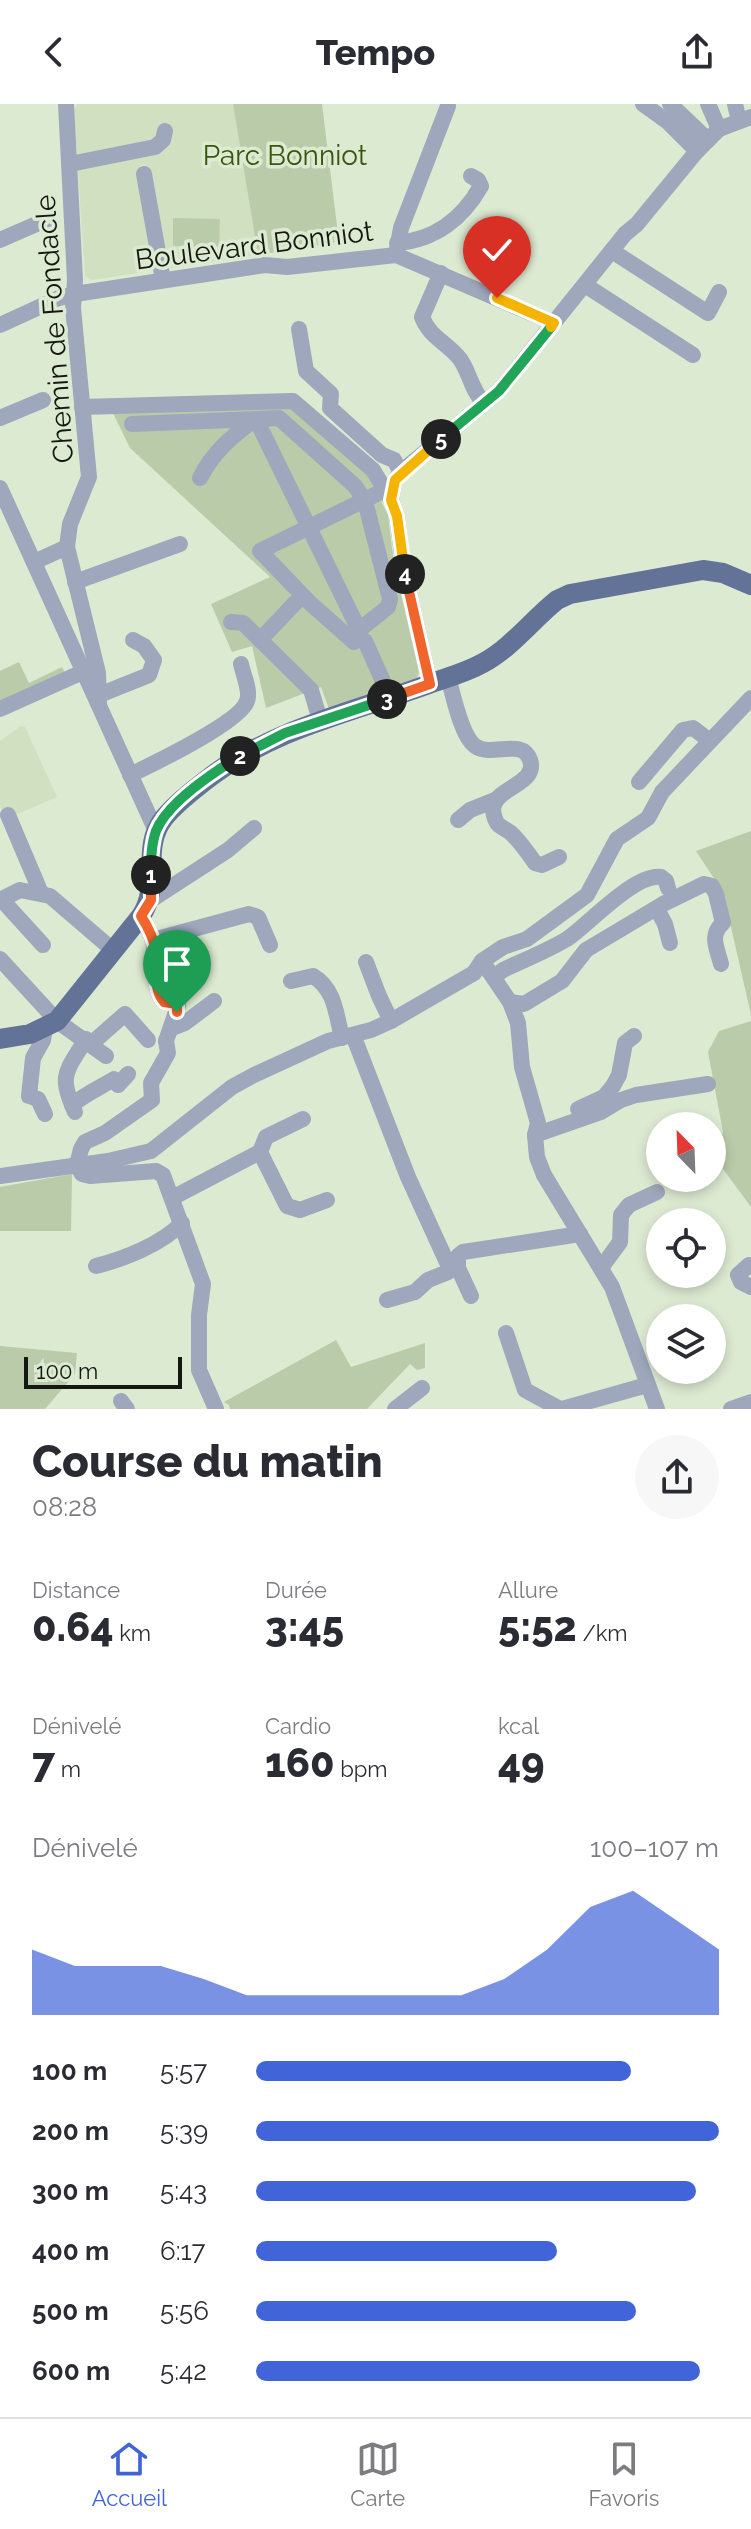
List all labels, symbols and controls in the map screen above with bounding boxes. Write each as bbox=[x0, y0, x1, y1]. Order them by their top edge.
icon: back bbox=[32, 30, 76, 74]
icon: share bbox=[675, 30, 719, 74]
text: Tempo bbox=[316, 31, 435, 73]
park label: Parc Bonniot bbox=[203, 139, 368, 172]
street label: Chemin de Fondacle bbox=[29, 194, 80, 464]
street label: Boulevard Bonniot bbox=[133, 214, 375, 276]
pin bbox=[463, 216, 531, 298]
icon: check bbox=[475, 228, 519, 272]
pin: 5 bbox=[421, 419, 461, 459]
text: 5 bbox=[435, 426, 447, 452]
pin: 4 bbox=[385, 554, 425, 594]
text: 4 bbox=[399, 561, 411, 587]
pin: 3 bbox=[367, 679, 407, 719]
text: 3 bbox=[381, 686, 393, 712]
pin: 2 bbox=[220, 736, 260, 776]
text: 2 bbox=[234, 743, 246, 769]
pin: 1 bbox=[131, 855, 171, 895]
text: 1 bbox=[146, 862, 156, 888]
pin bbox=[143, 930, 211, 1012]
icon: arrive bbox=[155, 942, 199, 986]
north arrow bbox=[646, 1112, 726, 1192]
map controls bbox=[646, 1112, 726, 1384]
button: locate bbox=[646, 1208, 726, 1288]
button: layers bbox=[646, 1304, 726, 1384]
scale bar bbox=[24, 1353, 182, 1389]
text: 100 m bbox=[36, 1358, 98, 1384]
button: share bbox=[635, 1435, 719, 1519]
text: Course du matin bbox=[32, 1436, 383, 1487]
text: 08:28 bbox=[32, 1492, 97, 1522]
text: Distance bbox=[32, 1577, 120, 1603]
text: Durée bbox=[265, 1577, 327, 1603]
text: Allure bbox=[498, 1577, 558, 1603]
text: 0.64 bbox=[32, 1603, 114, 1650]
text: 3:45 bbox=[265, 1603, 344, 1650]
text: 5:52 bbox=[498, 1603, 577, 1650]
text: km bbox=[114, 1620, 151, 1646]
text: /km bbox=[577, 1620, 628, 1646]
text: Dénivelé bbox=[32, 1713, 121, 1739]
text: Cardio bbox=[265, 1713, 331, 1739]
text: kcal bbox=[498, 1713, 539, 1739]
text: 7 bbox=[32, 1739, 55, 1786]
text: 160 bbox=[265, 1739, 335, 1786]
text: 49 bbox=[498, 1739, 545, 1786]
text: m bbox=[55, 1756, 81, 1782]
text: bpm bbox=[335, 1756, 388, 1782]
text: Dénivelé bbox=[32, 1833, 138, 1863]
text: 100–107 m bbox=[590, 1833, 719, 1863]
text: 100 m bbox=[32, 2056, 107, 2086]
text: 5:57 bbox=[160, 2056, 207, 2086]
text: 200 m bbox=[32, 2116, 109, 2146]
text: 5:39 bbox=[160, 2116, 208, 2146]
text: 300 m bbox=[32, 2176, 109, 2206]
text: 5:43 bbox=[160, 2176, 207, 2206]
text: 400 m bbox=[32, 2236, 109, 2266]
text: 6:17 bbox=[160, 2236, 205, 2266]
text: 500 m bbox=[32, 2296, 109, 2326]
text: 5:56 bbox=[160, 2296, 209, 2326]
text: 600 m bbox=[32, 2356, 110, 2386]
text: 5:42 bbox=[160, 2356, 207, 2386]
tab: Accueil bbox=[92, 2437, 167, 2511]
tab: Carte bbox=[350, 2437, 405, 2511]
tab: Favoris bbox=[589, 2437, 659, 2511]

